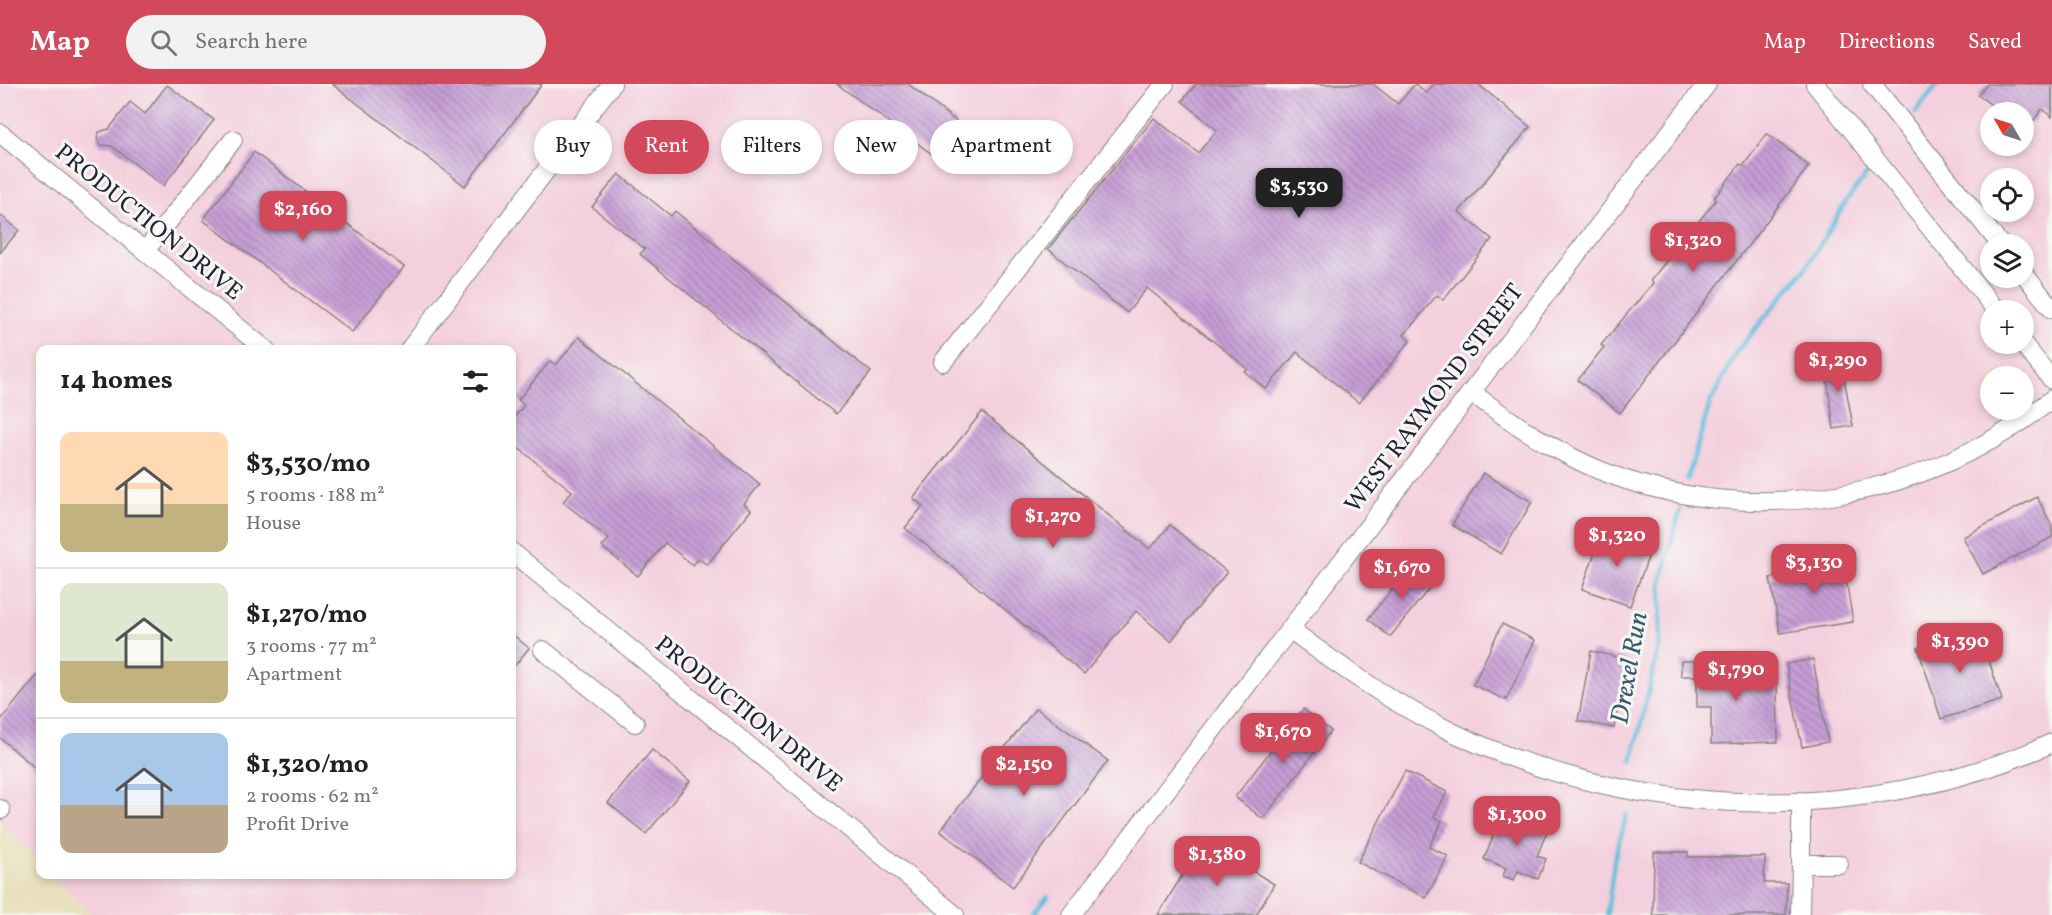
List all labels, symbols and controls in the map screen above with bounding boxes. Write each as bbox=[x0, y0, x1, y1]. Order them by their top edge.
search box bbox=[126, 15, 546, 69]
text: Map bbox=[30, 23, 90, 62]
icon: search bbox=[147, 26, 180, 59]
text: Search here bbox=[195, 27, 308, 58]
text: Map bbox=[1764, 28, 1806, 57]
text: Directions bbox=[1839, 28, 1935, 57]
text: Saved bbox=[1968, 28, 2022, 57]
north arrow bbox=[1980, 102, 2034, 156]
map controls bbox=[1980, 102, 2034, 420]
chip: Buy bbox=[534, 120, 612, 174]
chip: Rent bbox=[624, 120, 709, 174]
chip: Filters bbox=[721, 120, 822, 174]
chip: New bbox=[834, 120, 918, 174]
chip: Apartment bbox=[930, 120, 1073, 174]
street label: PRODUCTION DRIVE bbox=[47, 137, 249, 309]
pin: $3,530 bbox=[1250, 168, 1348, 219]
button: locate bbox=[1980, 168, 2034, 222]
text: $3,530 bbox=[1270, 173, 1328, 201]
pin: $2,160 bbox=[254, 191, 352, 242]
text: $2,160 bbox=[274, 196, 332, 224]
pin: $1,320 bbox=[1644, 222, 1742, 273]
text: $1,320 bbox=[1664, 227, 1722, 255]
button: layers bbox=[1980, 234, 2034, 288]
street label: WEST RAYMOND STREET bbox=[1337, 277, 1533, 521]
button: + bbox=[1980, 300, 2034, 354]
pin: $1,290 bbox=[1789, 342, 1887, 393]
text: $1,290 bbox=[1809, 347, 1867, 375]
text: 14 homes bbox=[60, 363, 173, 399]
icon: filters bbox=[459, 365, 492, 398]
button: − bbox=[1980, 366, 2034, 420]
text: $3,530/mo bbox=[246, 446, 370, 482]
icon: home bbox=[108, 456, 180, 528]
text: 5 rooms · 188 m² bbox=[246, 482, 385, 510]
pin: $1,270 bbox=[1004, 498, 1102, 549]
text: $1,270 bbox=[1025, 503, 1081, 531]
text: House bbox=[246, 510, 301, 538]
pin: $1,320 bbox=[1568, 517, 1666, 568]
text: $1,320 bbox=[1588, 522, 1646, 550]
pin: $3,130 bbox=[1765, 544, 1863, 595]
pin: $1,670 bbox=[1353, 549, 1451, 600]
text: $3,130 bbox=[1785, 549, 1843, 577]
text: $1,670 bbox=[1373, 554, 1431, 582]
text: $1,270/mo bbox=[246, 597, 367, 633]
icon: home bbox=[108, 607, 180, 679]
water label: Drexel Run bbox=[1602, 609, 1658, 727]
pin: $1,390 bbox=[1911, 623, 2009, 674]
text: $1,390 bbox=[1931, 628, 1989, 656]
street label: PRODUCTION DRIVE bbox=[647, 629, 849, 801]
text: 3 rooms · 77 m² bbox=[246, 633, 377, 661]
pin: $1,790 bbox=[1687, 651, 1785, 702]
text: $1,790 bbox=[1707, 656, 1765, 684]
text: Apartment bbox=[246, 661, 342, 689]
pin: $1,670 bbox=[1234, 713, 1332, 764]
text: $1,670 bbox=[1254, 718, 1312, 746]
pin: $2,150 bbox=[975, 746, 1073, 797]
text: $1,320/mo bbox=[246, 747, 369, 783]
text: $2,150 bbox=[995, 751, 1053, 779]
icon: home bbox=[108, 757, 180, 829]
text: 2 rooms · 62 m² bbox=[246, 783, 379, 811]
pin: $1,300 bbox=[1468, 796, 1566, 847]
text: $1,300 bbox=[1487, 801, 1547, 829]
text: Profit Drive bbox=[246, 811, 349, 839]
pin: $1,380 bbox=[1168, 836, 1266, 887]
text: $1,380 bbox=[1188, 841, 1246, 869]

